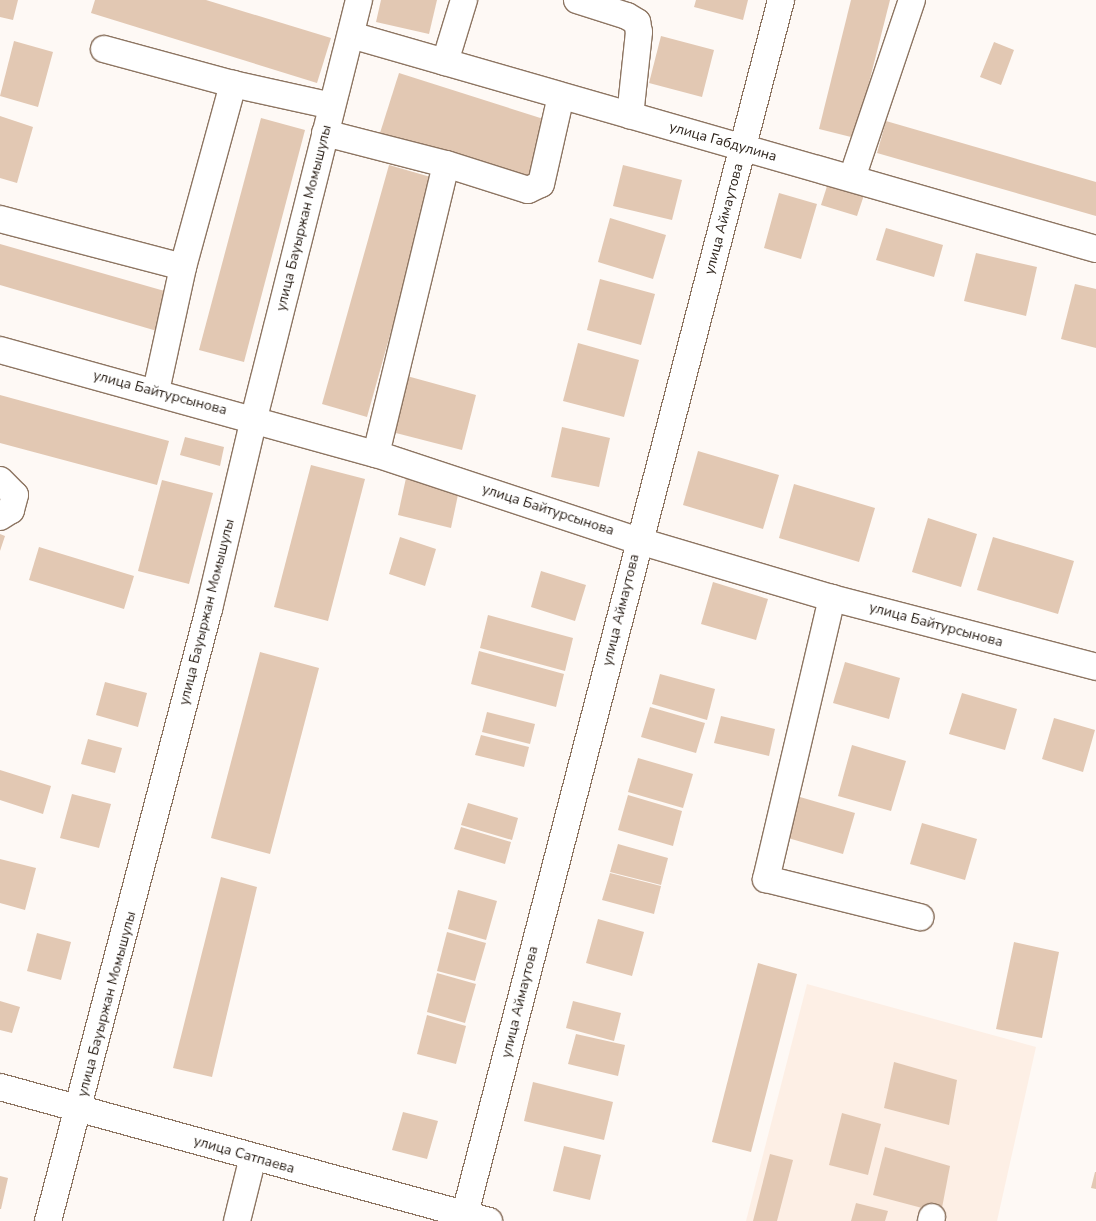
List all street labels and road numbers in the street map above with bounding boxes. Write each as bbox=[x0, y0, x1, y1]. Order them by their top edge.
street label: улица Габдулина bbox=[667, 119, 779, 165]
street label: улица Бауыржан Момышулы bbox=[273, 123, 335, 313]
street label: улица Аймаутова bbox=[701, 162, 747, 276]
street label: улица Байтурсынова bbox=[91, 367, 229, 419]
street label: улица Байтурсынова bbox=[480, 481, 616, 539]
street label: улица Бауыржан Момышулы bbox=[176, 517, 238, 707]
street label: улица Аймаутова bbox=[599, 552, 643, 668]
street label: улица Байтурсынова bbox=[867, 599, 1005, 651]
street label: улица Бауыржан Момышулы bbox=[74, 909, 140, 1099]
street label: улица Аймаутова bbox=[498, 944, 542, 1060]
street label: улица Сатпаева bbox=[192, 1133, 296, 1177]

